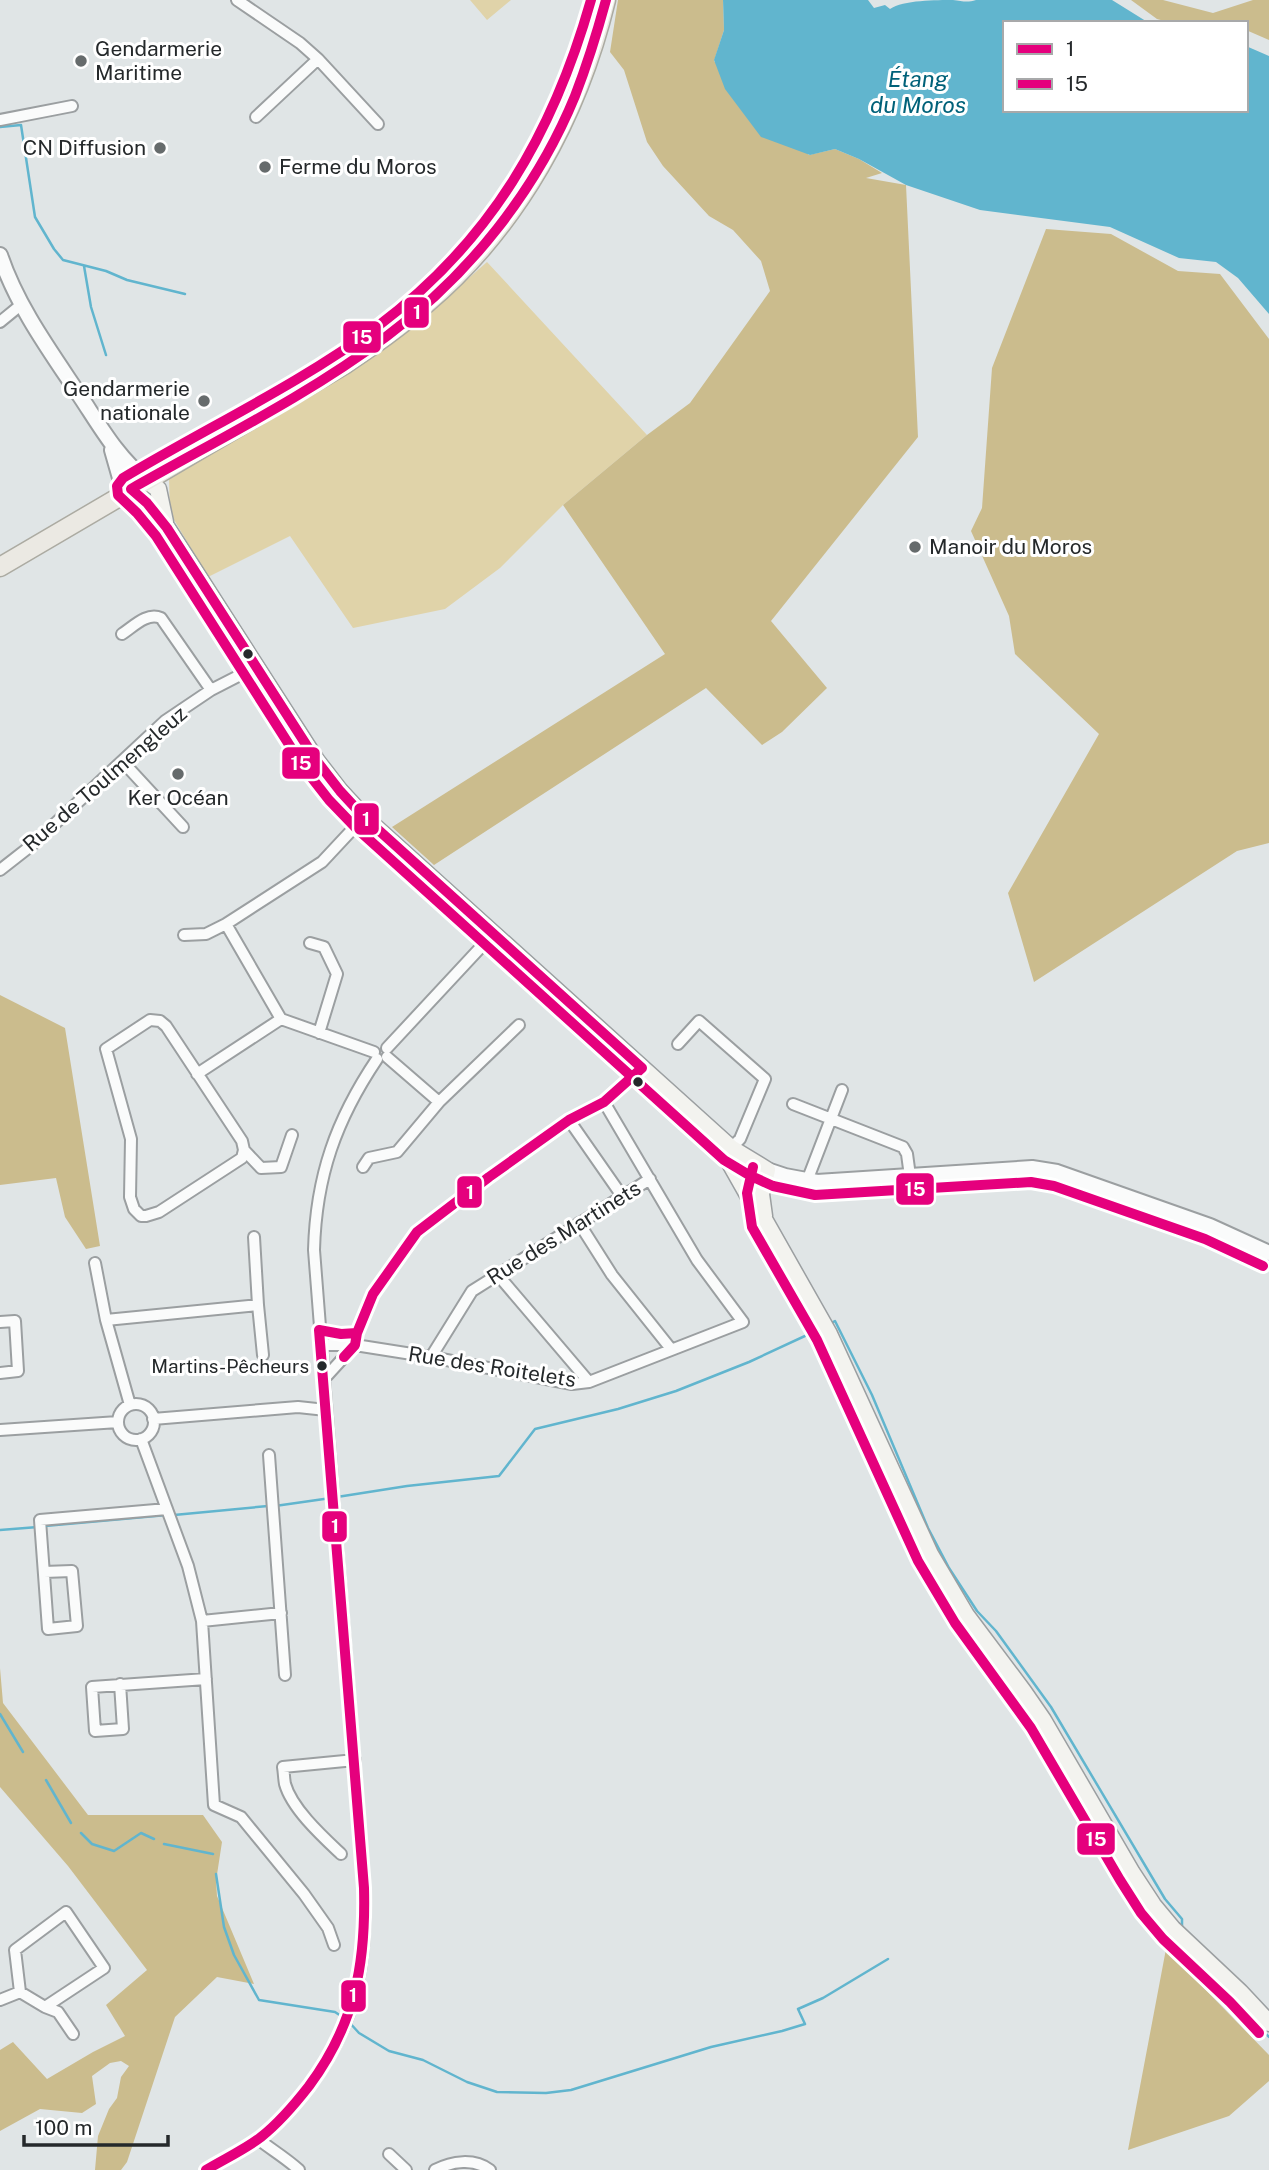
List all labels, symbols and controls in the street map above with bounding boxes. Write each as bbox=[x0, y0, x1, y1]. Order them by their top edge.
legend bbox=[1003, 21, 1248, 112]
place label: Gendarmerie Maritime bbox=[95, 36, 222, 85]
text: 1 bbox=[1066, 36, 1075, 61]
marker: Gendarmerie Maritime bbox=[73, 53, 89, 69]
water label: Étang du Moros bbox=[870, 65, 966, 118]
text: 15 bbox=[1066, 71, 1088, 96]
place label: CN Diffusion bbox=[23, 135, 146, 160]
marker: CN Diffusion bbox=[152, 140, 168, 156]
place label: Ferme du Moros bbox=[279, 154, 437, 179]
marker: Ferme du Moros bbox=[257, 159, 273, 175]
line badge: 1 bbox=[403, 296, 430, 329]
text: 1 bbox=[413, 301, 421, 323]
line badge: 15 bbox=[342, 320, 382, 354]
text: 15 bbox=[352, 326, 372, 348]
place label: Gendarmerie nationale bbox=[63, 376, 190, 425]
marker: Gendarmerie nationale bbox=[196, 393, 212, 409]
place label: Manoir du Moros bbox=[929, 534, 1092, 559]
marker: Manoir du Moros bbox=[907, 539, 923, 555]
unlabelled marker bbox=[241, 647, 255, 661]
street label: Rue de Toulmengleuz bbox=[18, 701, 192, 857]
line badge: 15 bbox=[281, 746, 321, 780]
text: 15 bbox=[291, 752, 311, 774]
marker: Ker Océan bbox=[170, 766, 186, 782]
place label: Ker Océan bbox=[127, 785, 229, 810]
line badge: 1 bbox=[353, 802, 380, 836]
text: 1 bbox=[362, 808, 370, 830]
unlabelled marker bbox=[631, 1075, 645, 1089]
line badge: 15 bbox=[895, 1172, 935, 1206]
line badge: 1 bbox=[456, 1175, 483, 1209]
street label: Rue des Martinets bbox=[482, 1175, 645, 1290]
text: 15 bbox=[905, 1178, 925, 1200]
text: 1 bbox=[466, 1181, 474, 1203]
street label: Rue des Roitelets bbox=[406, 1341, 578, 1392]
place label: Martins-Pêcheurs bbox=[151, 1355, 309, 1377]
marker: Martins-Pêcheurs bbox=[315, 1359, 329, 1373]
line badge: 1 bbox=[321, 1510, 348, 1543]
text: 1 bbox=[331, 1515, 339, 1537]
line badge: 15 bbox=[1076, 1822, 1116, 1856]
text: 15 bbox=[1086, 1828, 1106, 1850]
line badge: 1 bbox=[340, 1979, 367, 2013]
text: 1 bbox=[349, 1984, 357, 2006]
scale bar bbox=[24, 2104, 168, 2148]
text: 100 m bbox=[35, 2115, 92, 2140]

